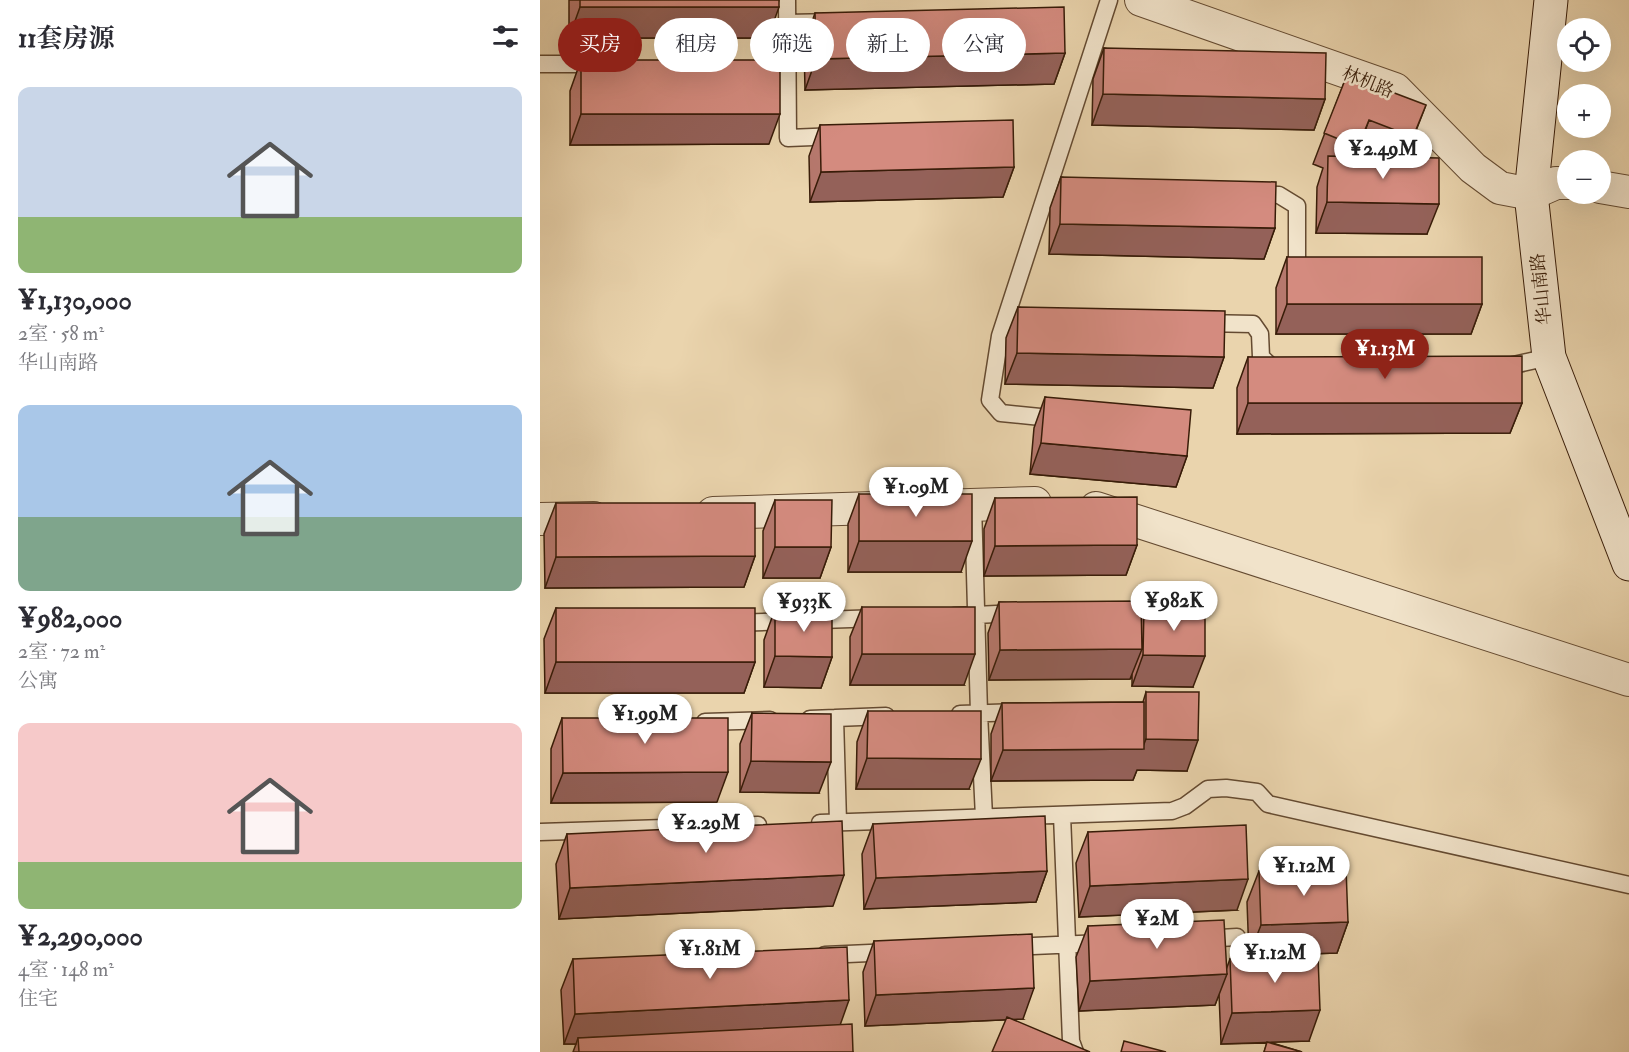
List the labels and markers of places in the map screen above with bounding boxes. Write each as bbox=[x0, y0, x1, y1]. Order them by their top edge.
pin: ¥2.49M bbox=[1334, 129, 1432, 180]
pin: ¥1.13M bbox=[1336, 329, 1434, 380]
pin: ¥1.09M bbox=[867, 467, 965, 518]
pin: ¥982K bbox=[1132, 581, 1216, 632]
pin: ¥933K bbox=[762, 582, 846, 633]
pin: ¥1.99M bbox=[596, 694, 694, 745]
pin: ¥2.29M bbox=[657, 803, 755, 854]
pin: ¥1.12M bbox=[1255, 846, 1353, 897]
pin: ¥2M bbox=[1128, 899, 1186, 950]
pin: ¥1.81M bbox=[661, 929, 759, 980]
pin: ¥1.12M bbox=[1226, 933, 1324, 984]

